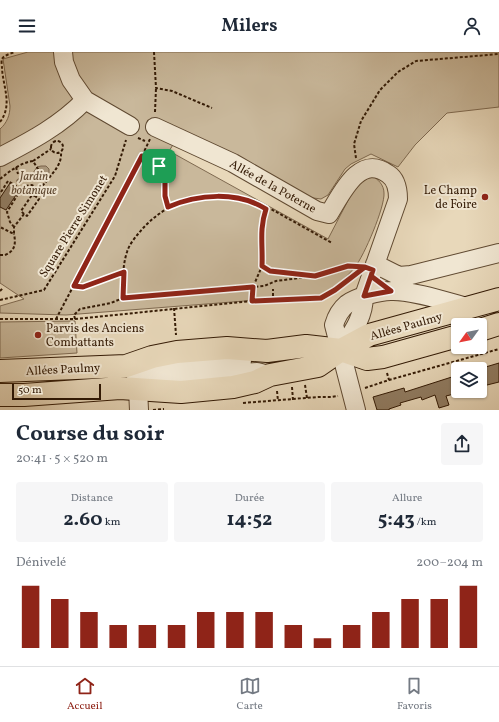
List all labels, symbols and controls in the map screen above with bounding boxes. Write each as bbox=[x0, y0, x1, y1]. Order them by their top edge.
text: Milers bbox=[222, 14, 277, 39]
icon: menu bbox=[16, 15, 38, 37]
icon: person bbox=[461, 15, 483, 37]
pin bbox=[142, 149, 176, 183]
icon: arrive bbox=[148, 155, 170, 177]
street label: Allée de la Poterne bbox=[226, 156, 319, 218]
park label: Jardin botanique bbox=[11, 169, 57, 199]
street label: Square Pierre Simonet bbox=[36, 172, 112, 281]
place label: Le Champ de Foire bbox=[424, 183, 477, 213]
marker: Le Champ de Foire bbox=[480, 192, 490, 202]
street label: Allées Paulmy bbox=[368, 309, 445, 345]
north arrow bbox=[451, 318, 487, 354]
map controls bbox=[451, 318, 487, 398]
place label: Parvis des Anciens Combattants bbox=[46, 321, 144, 351]
marker: Parvis des Anciens Combattants bbox=[33, 330, 43, 340]
street label: Allées Paulmy bbox=[25, 360, 101, 380]
button: layers bbox=[451, 362, 487, 398]
scale bar bbox=[12, 382, 101, 401]
text: 50 m bbox=[18, 383, 42, 398]
text: Course du soir bbox=[16, 419, 164, 450]
button: share bbox=[441, 423, 483, 465]
text: 20:41 · 5 × 520 m bbox=[16, 450, 108, 468]
text: Distance bbox=[71, 491, 113, 506]
text: Durée bbox=[235, 491, 264, 506]
text: Allure bbox=[392, 491, 422, 506]
text: 2.60 bbox=[63, 506, 103, 534]
text: 14:52 bbox=[227, 506, 272, 534]
text: 5:43 bbox=[378, 506, 415, 534]
text: km bbox=[103, 515, 120, 530]
text: /km bbox=[415, 515, 437, 530]
text: Dénivelé bbox=[16, 554, 66, 572]
text: 200–204 m bbox=[416, 554, 483, 572]
tab: Accueil bbox=[67, 675, 102, 714]
tab: Carte bbox=[237, 675, 263, 714]
tab: Favoris bbox=[397, 675, 432, 714]

